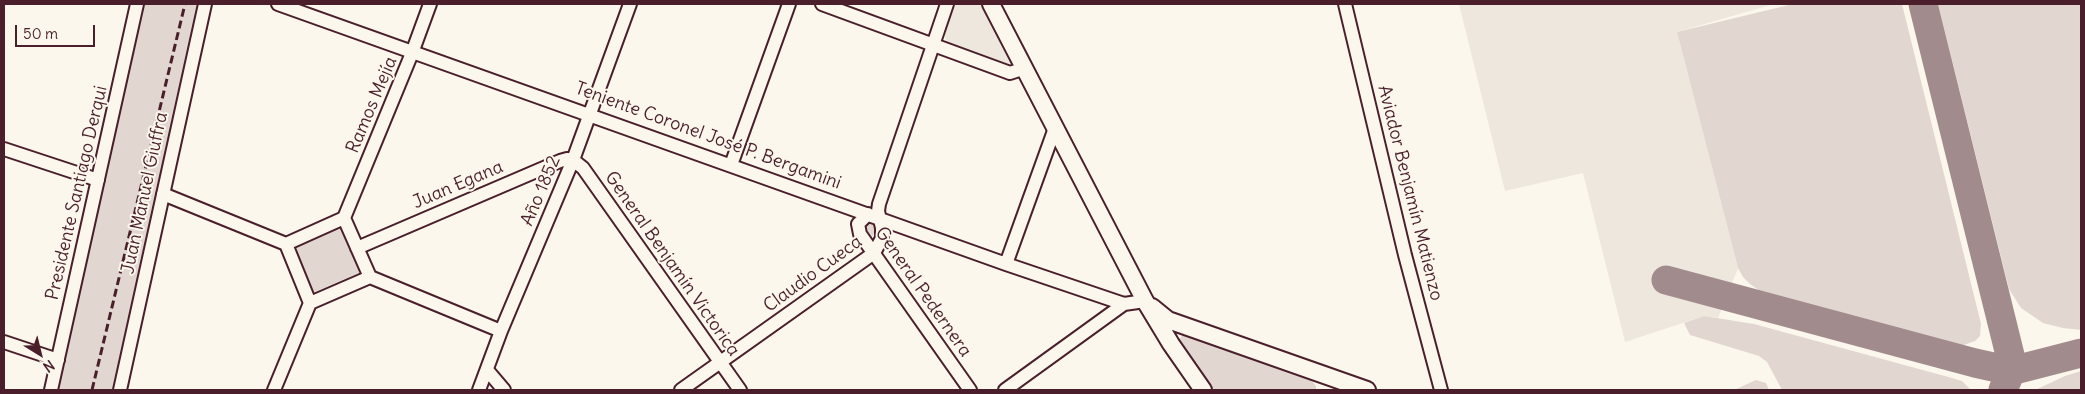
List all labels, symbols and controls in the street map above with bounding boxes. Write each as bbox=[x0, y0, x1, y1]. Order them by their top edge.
scale bar bbox=[18, 15, 98, 47]
text: 50 m bbox=[23, 24, 58, 43]
street label: Ramos Mejía bbox=[342, 54, 402, 156]
street label: Teniente Coronel José P. Bergamini bbox=[572, 78, 844, 194]
street label: Aviador Benjamín Matienzo bbox=[1373, 83, 1447, 303]
street label: Presidente Santiago Derqui bbox=[42, 84, 112, 302]
street label: Juan Manuel Giuffra bbox=[117, 110, 173, 276]
street label: Año 1852 bbox=[517, 153, 565, 229]
street label: Juan Egana bbox=[410, 156, 506, 214]
street label: General Benjamín Victorica bbox=[600, 167, 744, 361]
street label: General Pedernera bbox=[870, 223, 976, 361]
street label: Claudio Cueca bbox=[760, 231, 866, 317]
north arrow bbox=[15, 329, 65, 379]
text: N bbox=[40, 356, 58, 376]

